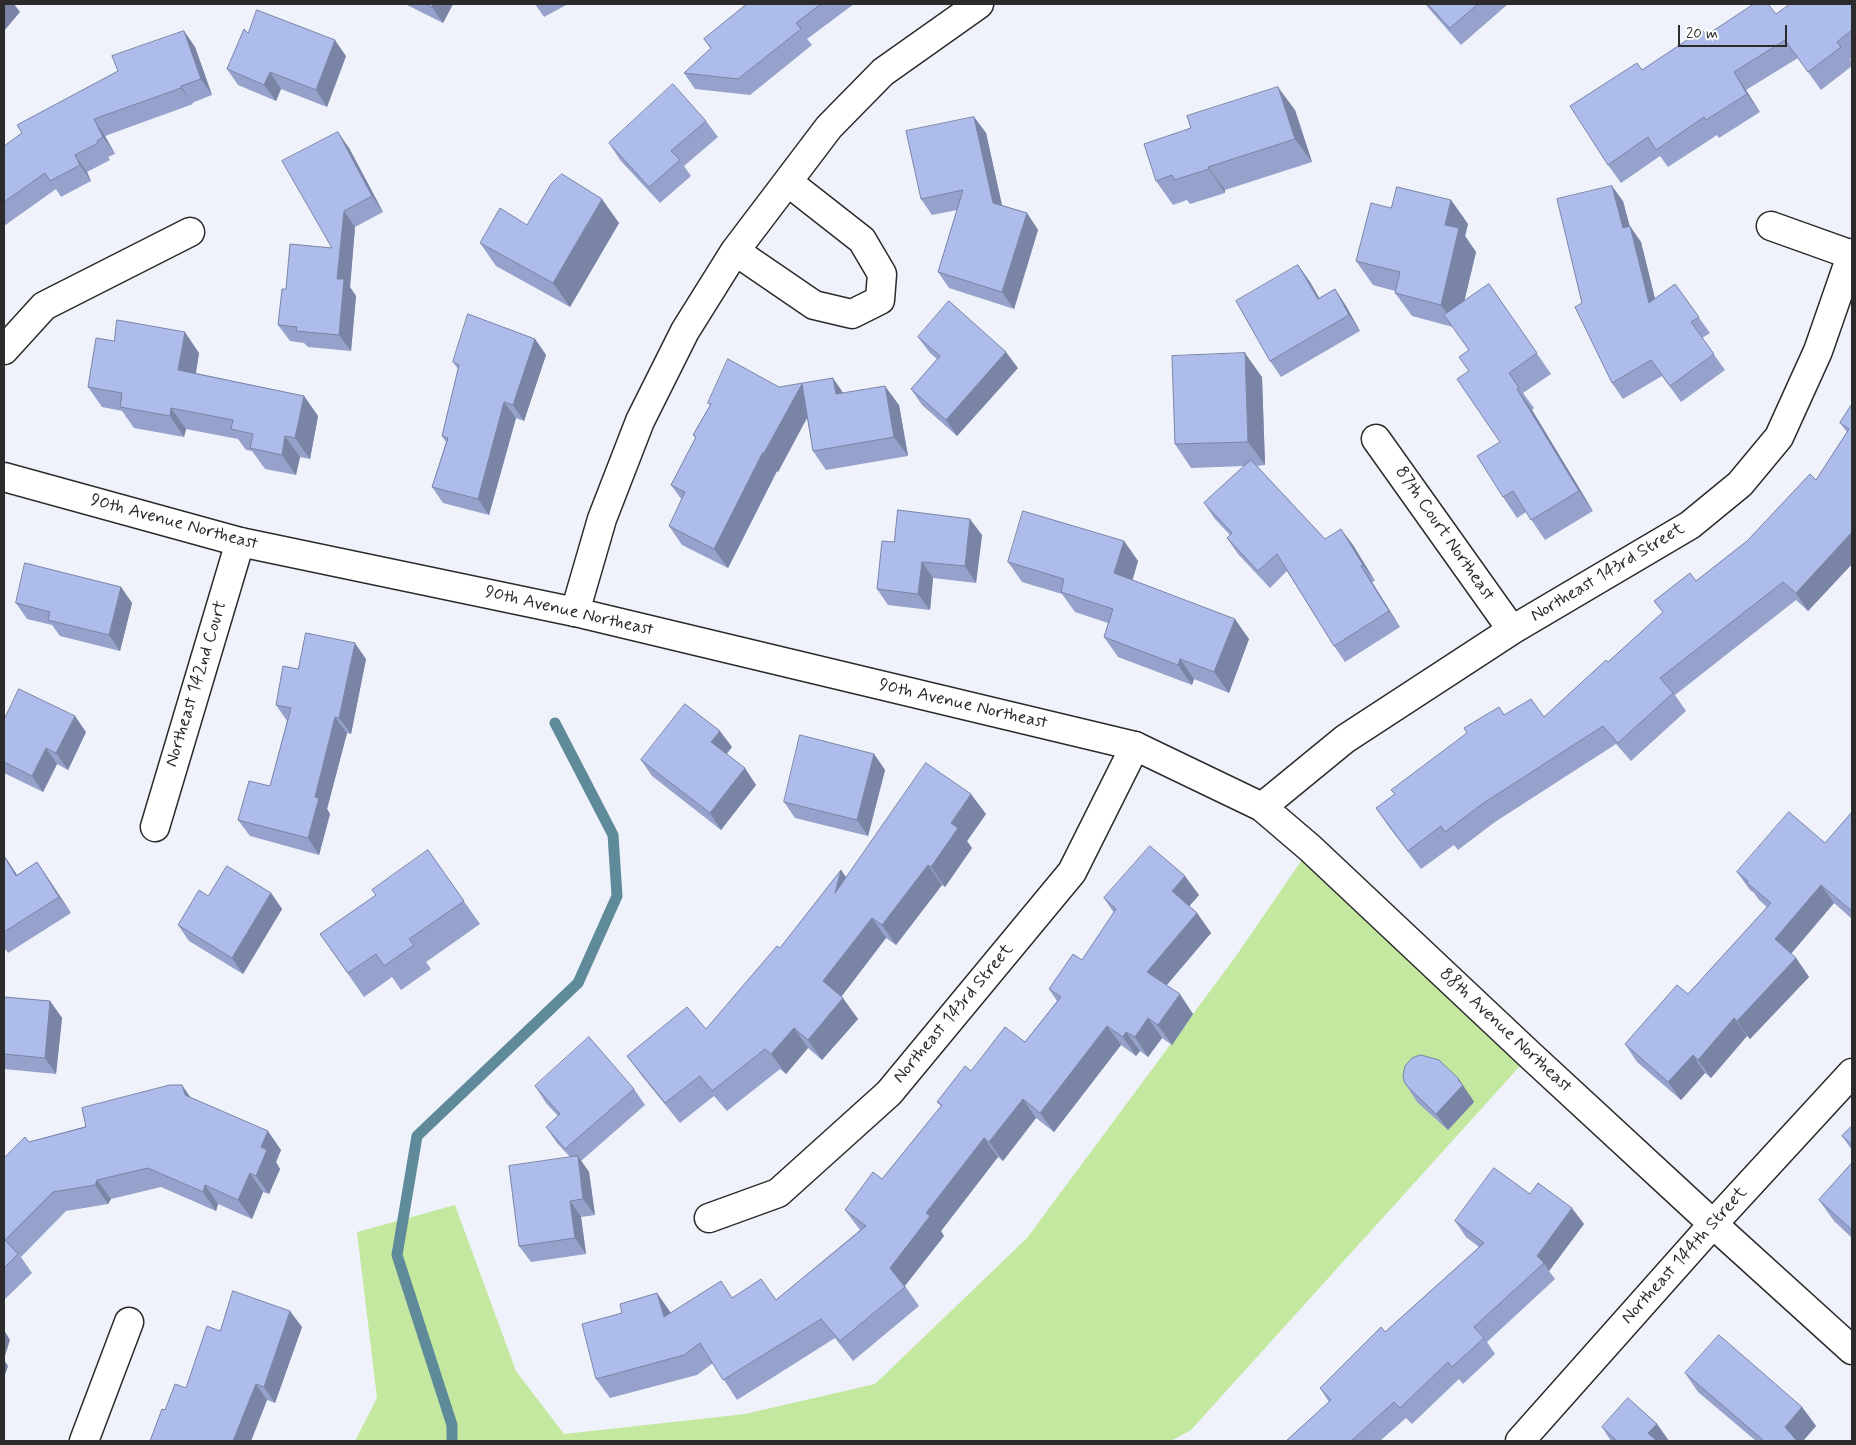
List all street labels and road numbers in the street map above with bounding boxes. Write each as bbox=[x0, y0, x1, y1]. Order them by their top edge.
street label: 87th Court Northeast bbox=[1389, 463, 1499, 605]
street label: 90th Avenue Northeast bbox=[88, 490, 260, 556]
street label: Northeast 143rd Street bbox=[1527, 518, 1689, 628]
street label: 90th Avenue Northeast bbox=[483, 582, 655, 642]
street label: Northeast 142nd Court bbox=[161, 598, 233, 770]
street label: 90th Avenue Northeast bbox=[877, 675, 1049, 735]
street label: Northeast 143rd Street bbox=[889, 940, 1019, 1088]
street label: 88th Avenue Northeast bbox=[1434, 964, 1576, 1098]
street label: Northeast 144th Street bbox=[1617, 1183, 1753, 1329]

